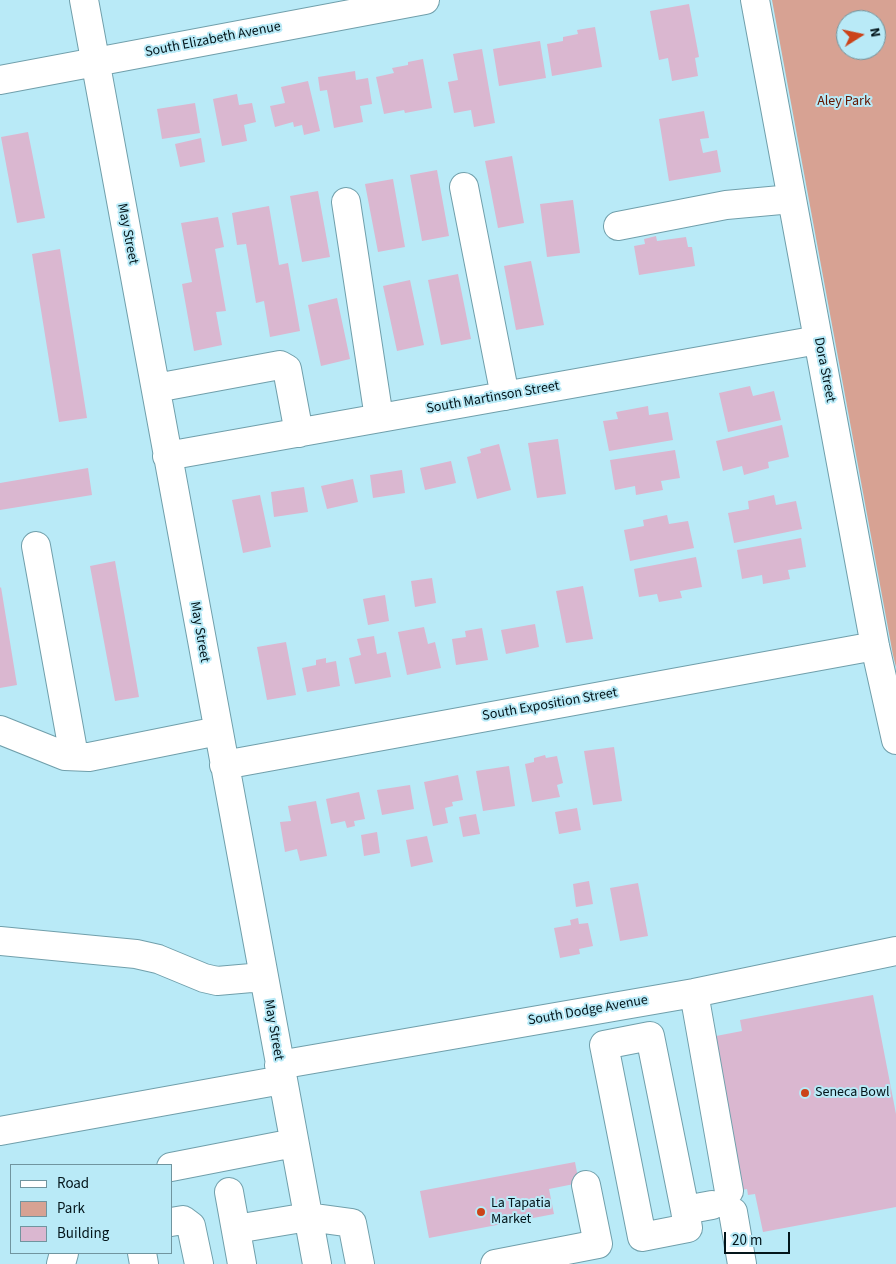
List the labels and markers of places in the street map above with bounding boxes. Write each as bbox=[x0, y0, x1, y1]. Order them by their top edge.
place label: Seneca Bowl bbox=[815, 1085, 890, 1101]
marker: Seneca Bowl bbox=[799, 1087, 811, 1099]
place label: La Tapatia Market bbox=[491, 1196, 551, 1228]
marker: La Tapatia Market bbox=[475, 1206, 487, 1218]

